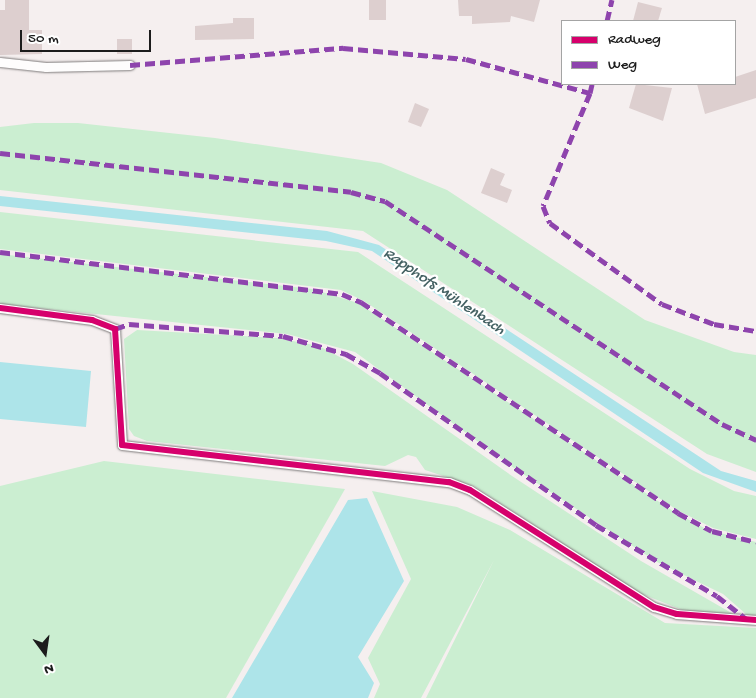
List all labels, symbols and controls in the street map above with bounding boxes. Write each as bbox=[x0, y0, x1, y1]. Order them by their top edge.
scale bar bbox=[22, 20, 154, 52]
legend bbox=[561, 20, 736, 85]
text: 50 m bbox=[28, 30, 59, 48]
text: Radweg bbox=[608, 31, 661, 49]
text: Weg bbox=[608, 56, 637, 74]
water label: Rapphofs Mühlenbach bbox=[379, 245, 507, 341]
north arrow bbox=[20, 628, 70, 678]
text: N bbox=[42, 659, 55, 677]

